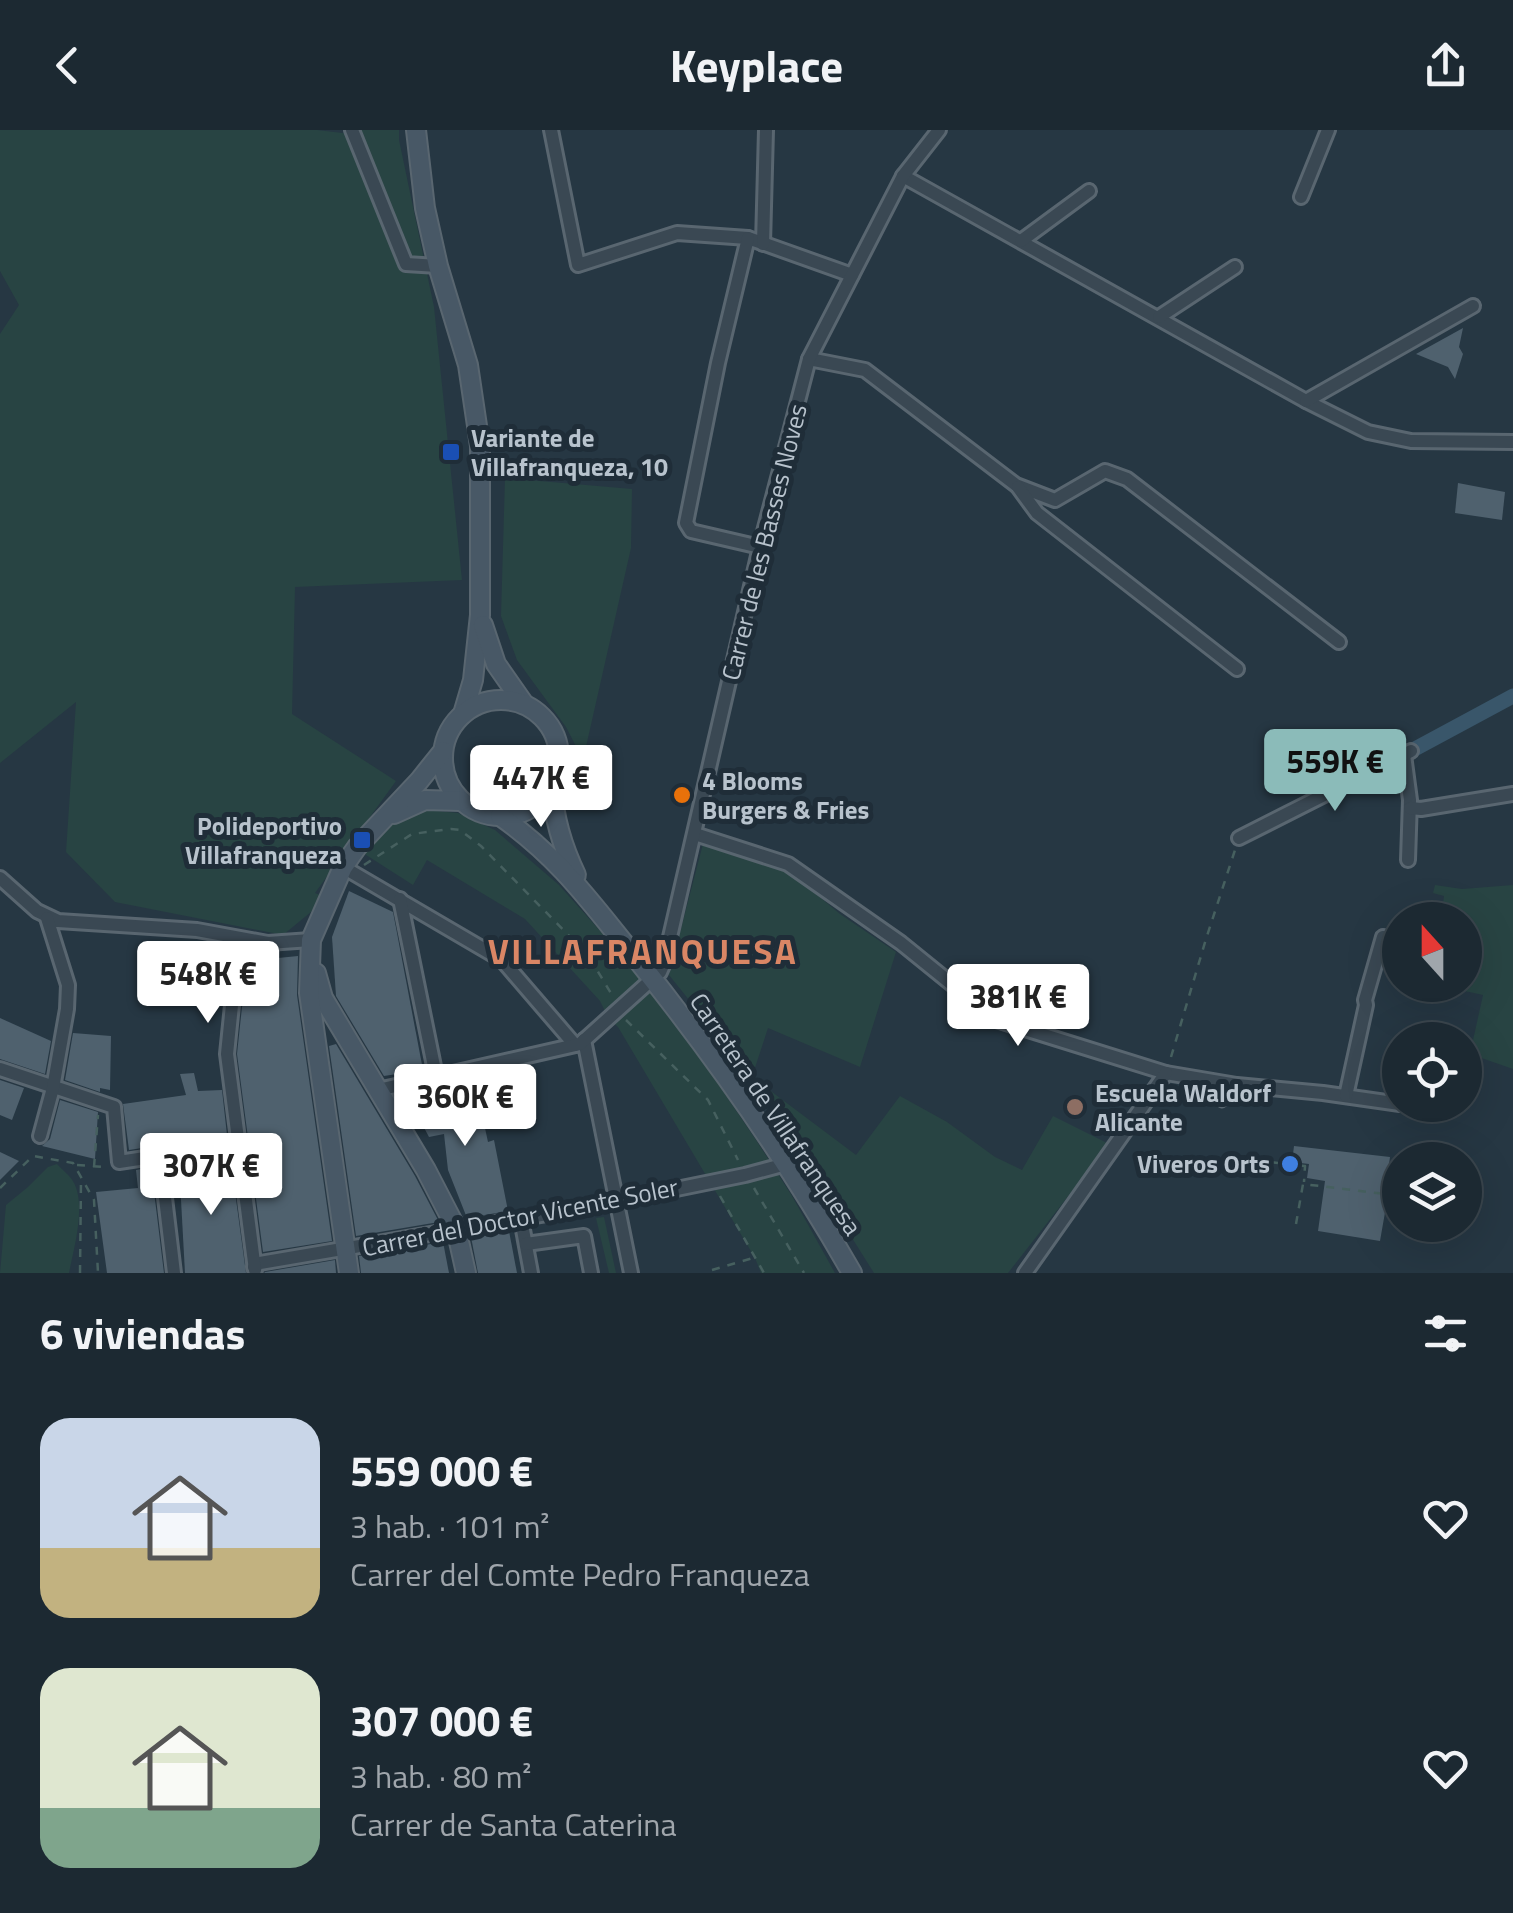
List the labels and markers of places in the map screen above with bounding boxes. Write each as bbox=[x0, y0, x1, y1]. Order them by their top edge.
place label: Variante de Villafranqueza, 10 bbox=[471, 419, 668, 486]
marker: Variante de Villafranqueza, 10 bbox=[440, 441, 462, 463]
pin: 559K € bbox=[1254, 729, 1416, 814]
pin: 447K € bbox=[460, 745, 622, 830]
place label: 4 Blooms Burgers & Fries bbox=[702, 762, 869, 829]
marker: 4 Blooms Burgers & Fries bbox=[671, 784, 693, 806]
place label: Polideportivo Villafranqueza bbox=[185, 807, 342, 874]
marker: Polideportivo Villafranqueza bbox=[351, 829, 373, 851]
pin: 548K € bbox=[127, 941, 289, 1026]
pin: 381K € bbox=[937, 964, 1099, 1049]
pin: 360K € bbox=[384, 1064, 546, 1149]
place label: Escuela Waldorf Alicante bbox=[1095, 1074, 1271, 1141]
marker: Escuela Waldorf Alicante bbox=[1064, 1096, 1086, 1118]
pin: 307K € bbox=[130, 1133, 292, 1218]
place label: Viveros Orts bbox=[1137, 1145, 1270, 1183]
marker: Viveros Orts bbox=[1279, 1153, 1301, 1175]

